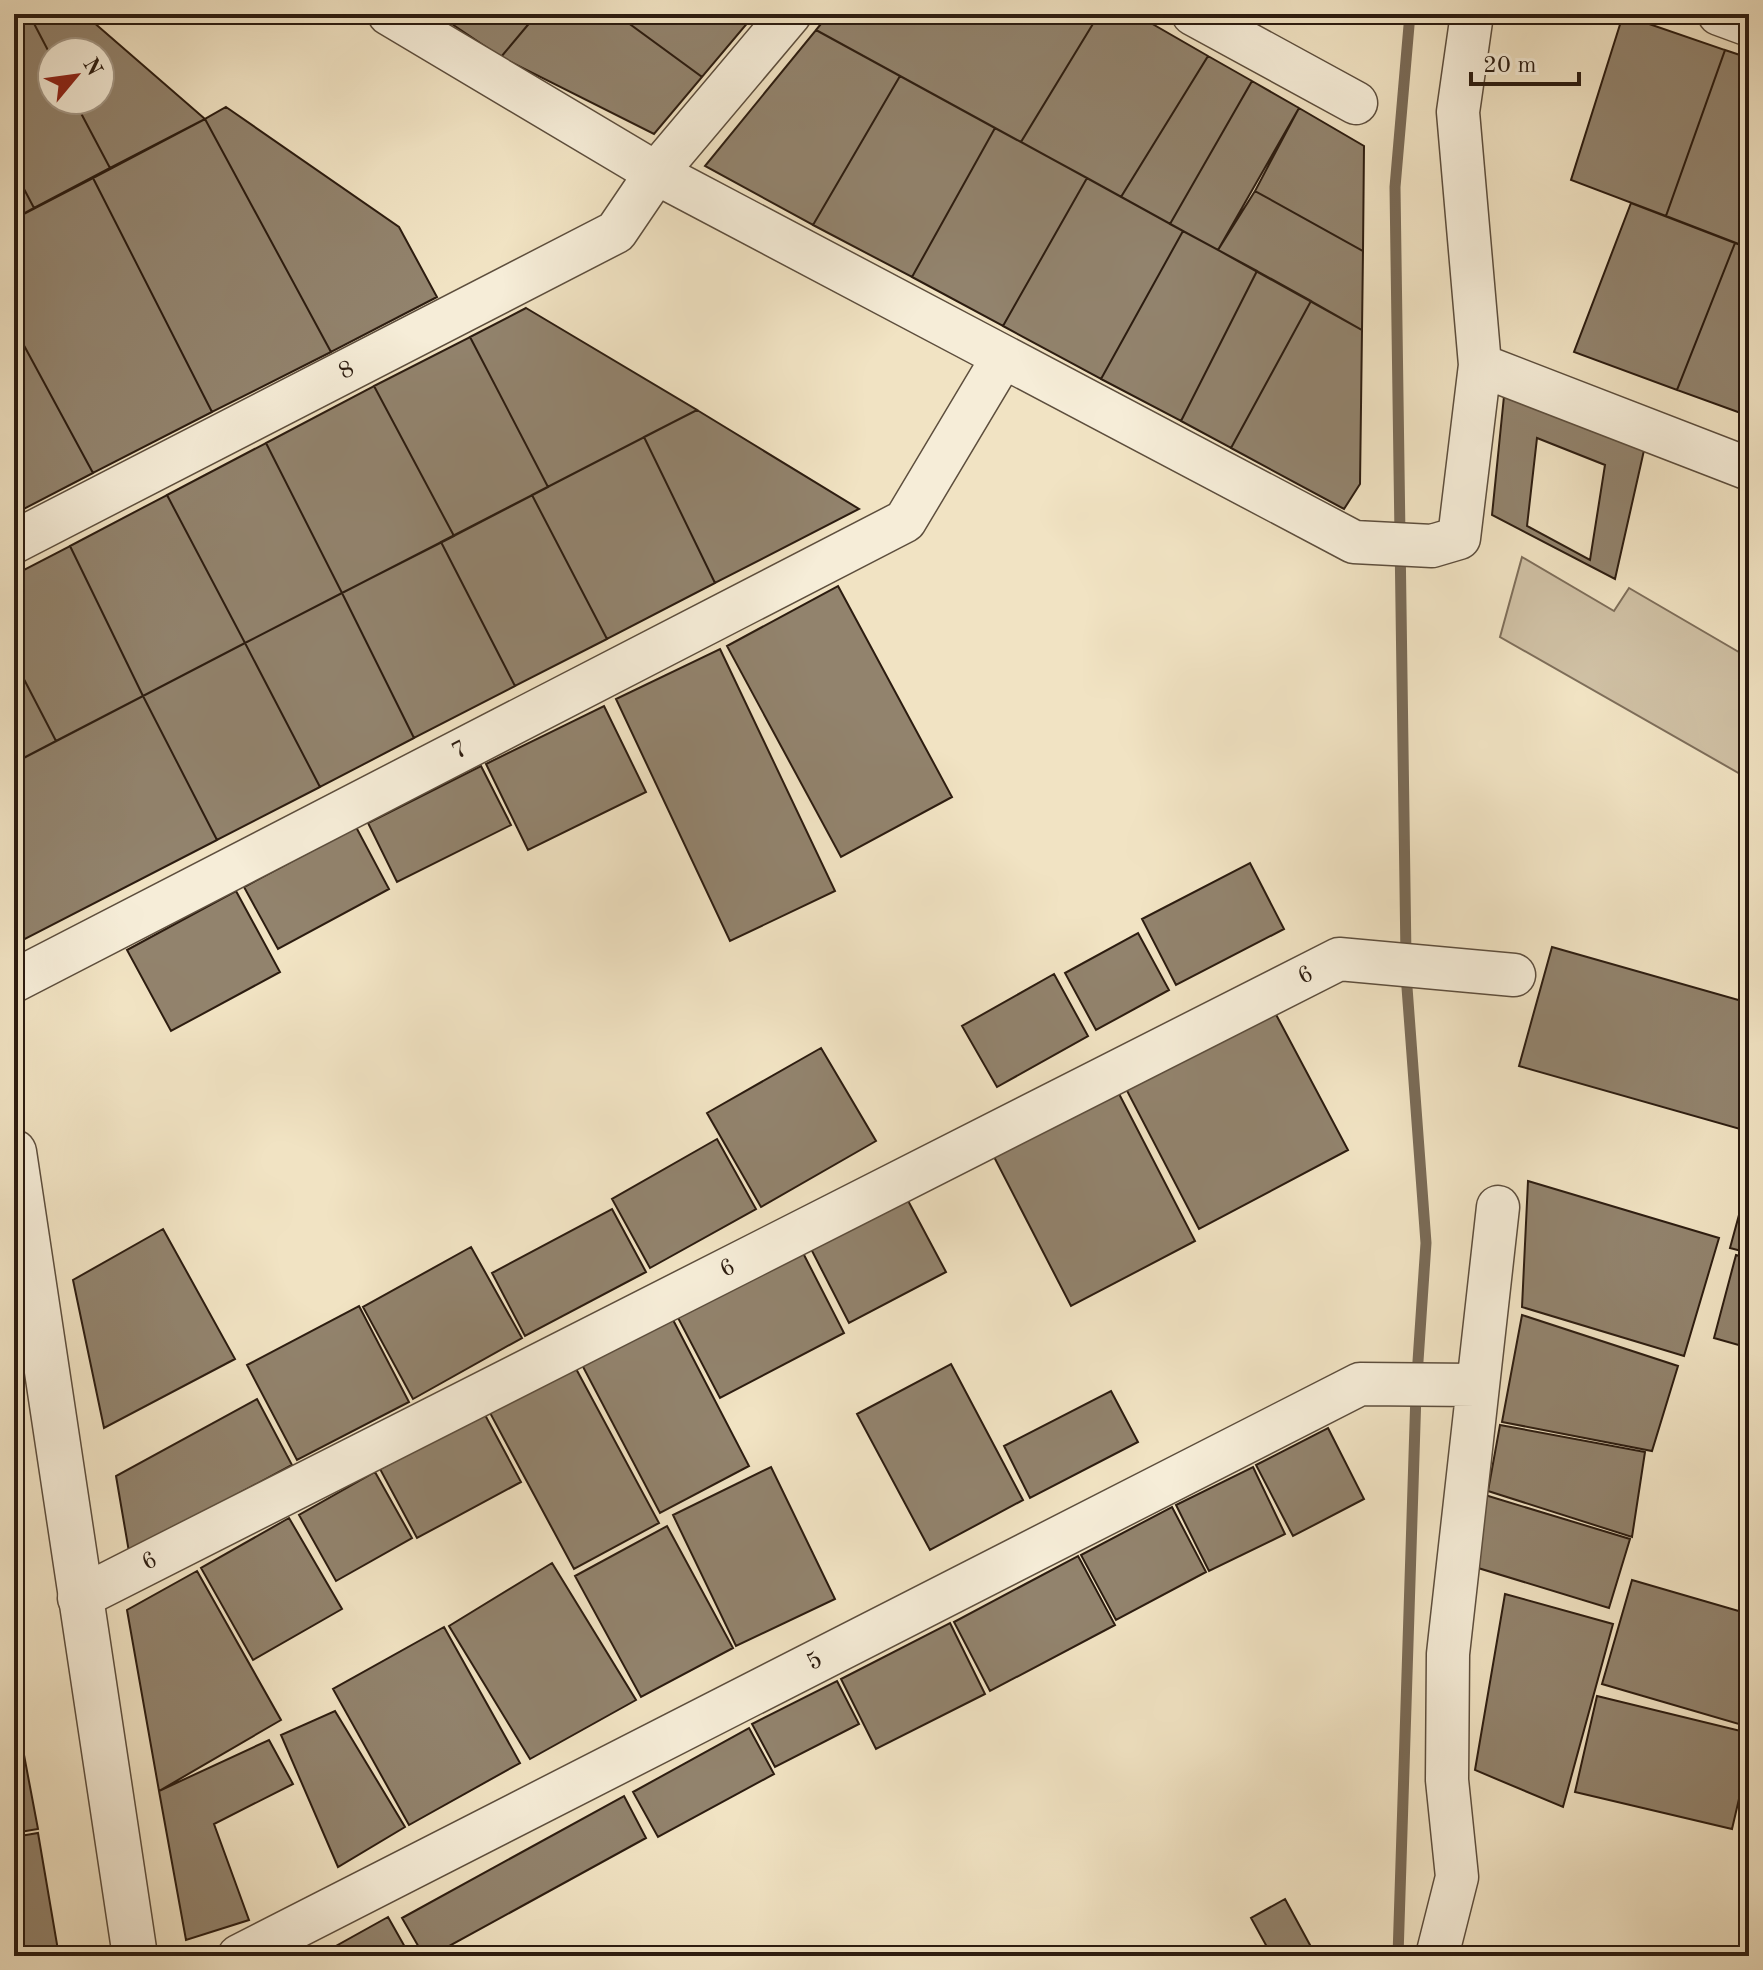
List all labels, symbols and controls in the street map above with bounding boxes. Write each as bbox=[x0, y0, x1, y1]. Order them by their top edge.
north arrow bbox=[36, 36, 116, 116]
scale bar bbox=[1471, 36, 1579, 86]
text: 20 m bbox=[1483, 54, 1537, 78]
text: N bbox=[78, 55, 106, 80]
street label: 8 bbox=[335, 357, 359, 385]
street label: 7 bbox=[448, 737, 472, 765]
street label: 6 bbox=[1294, 962, 1318, 990]
street label: 6 bbox=[716, 1255, 740, 1283]
street label: 6 bbox=[138, 1548, 162, 1576]
street label: 5 bbox=[803, 1648, 827, 1676]

